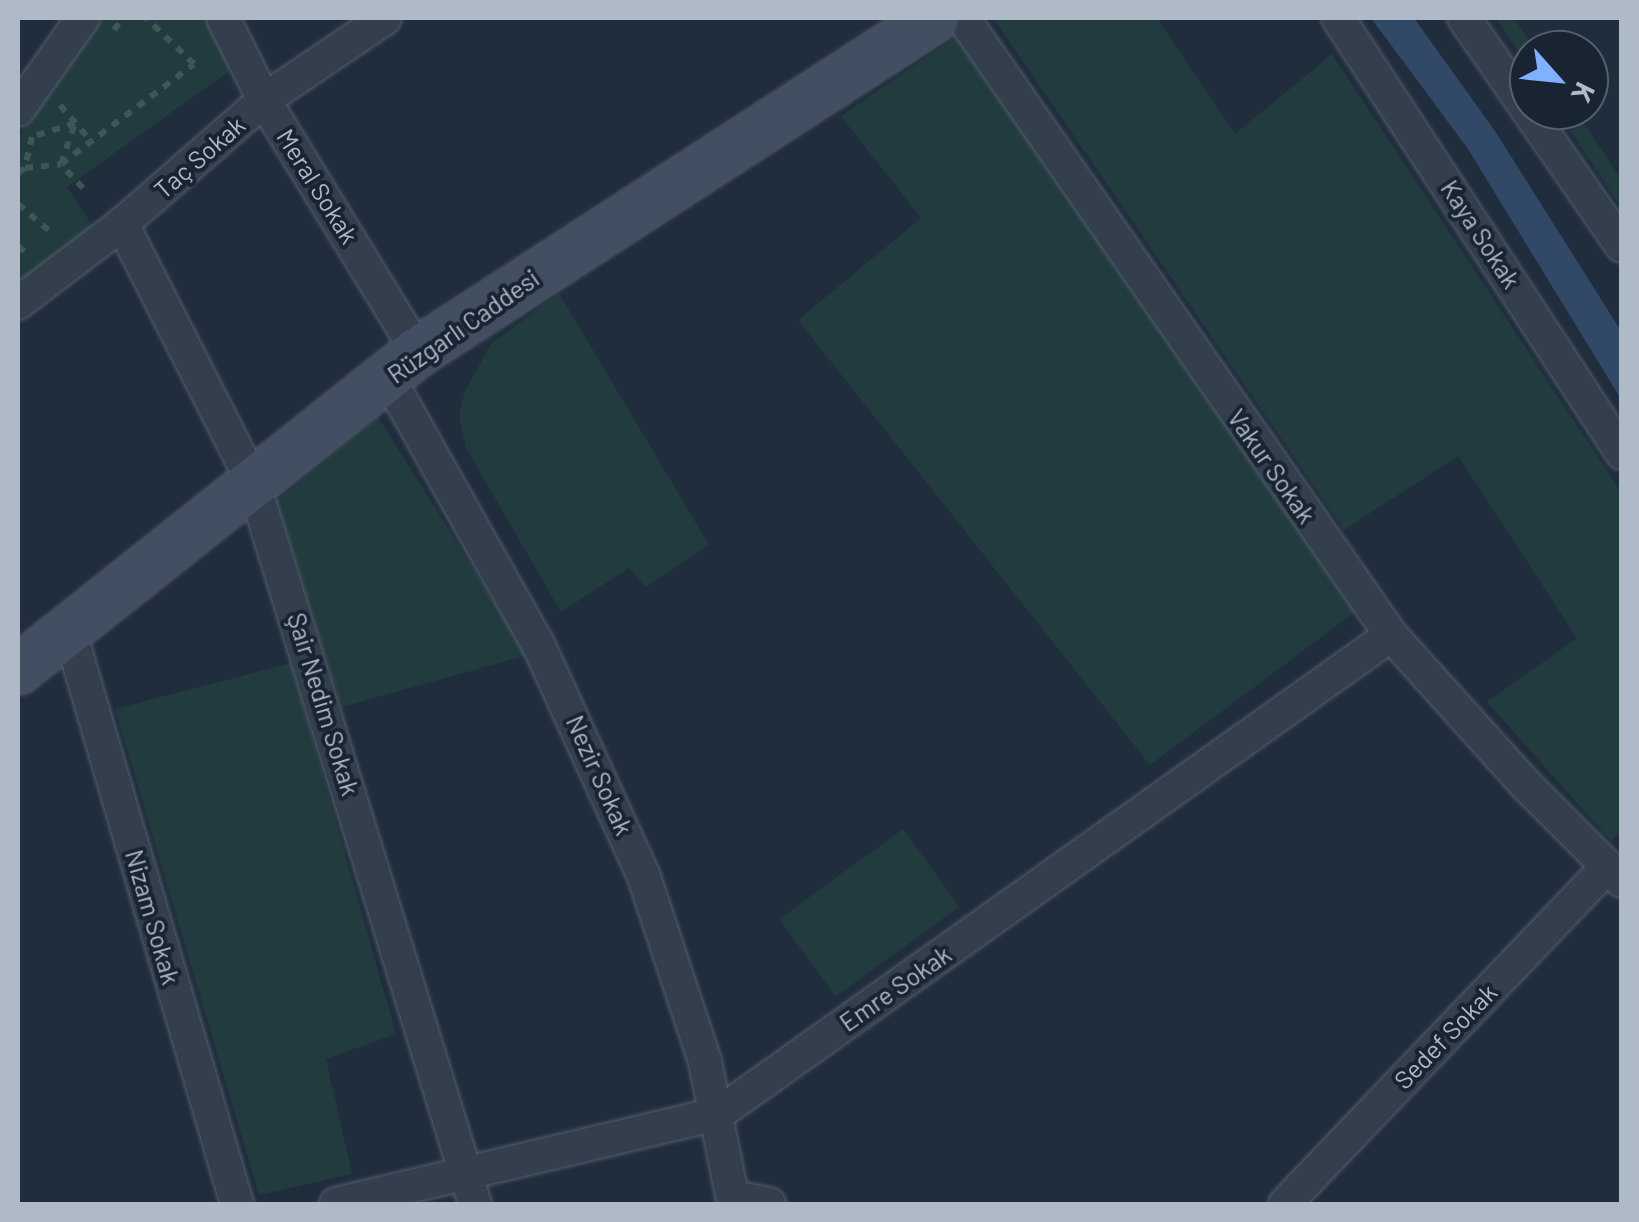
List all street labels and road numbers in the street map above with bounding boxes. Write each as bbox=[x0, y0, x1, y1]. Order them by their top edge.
street label: Taç Sokak bbox=[147, 109, 251, 205]
street label: Meral Sokak bbox=[271, 123, 365, 249]
street label: Kaya Sokak bbox=[1435, 174, 1527, 294]
street label: Rüzgarlı Caddesi bbox=[382, 263, 544, 389]
street label: Vakur Sokak bbox=[1222, 403, 1322, 529]
street label: Şair Nedim Sokak bbox=[282, 609, 366, 799]
street label: Nezir Sokak bbox=[560, 711, 640, 839]
street label: Nizam Sokak bbox=[119, 846, 187, 988]
street label: Emre Sokak bbox=[834, 939, 956, 1037]
street label: Sedef Sokak bbox=[1388, 977, 1502, 1095]

